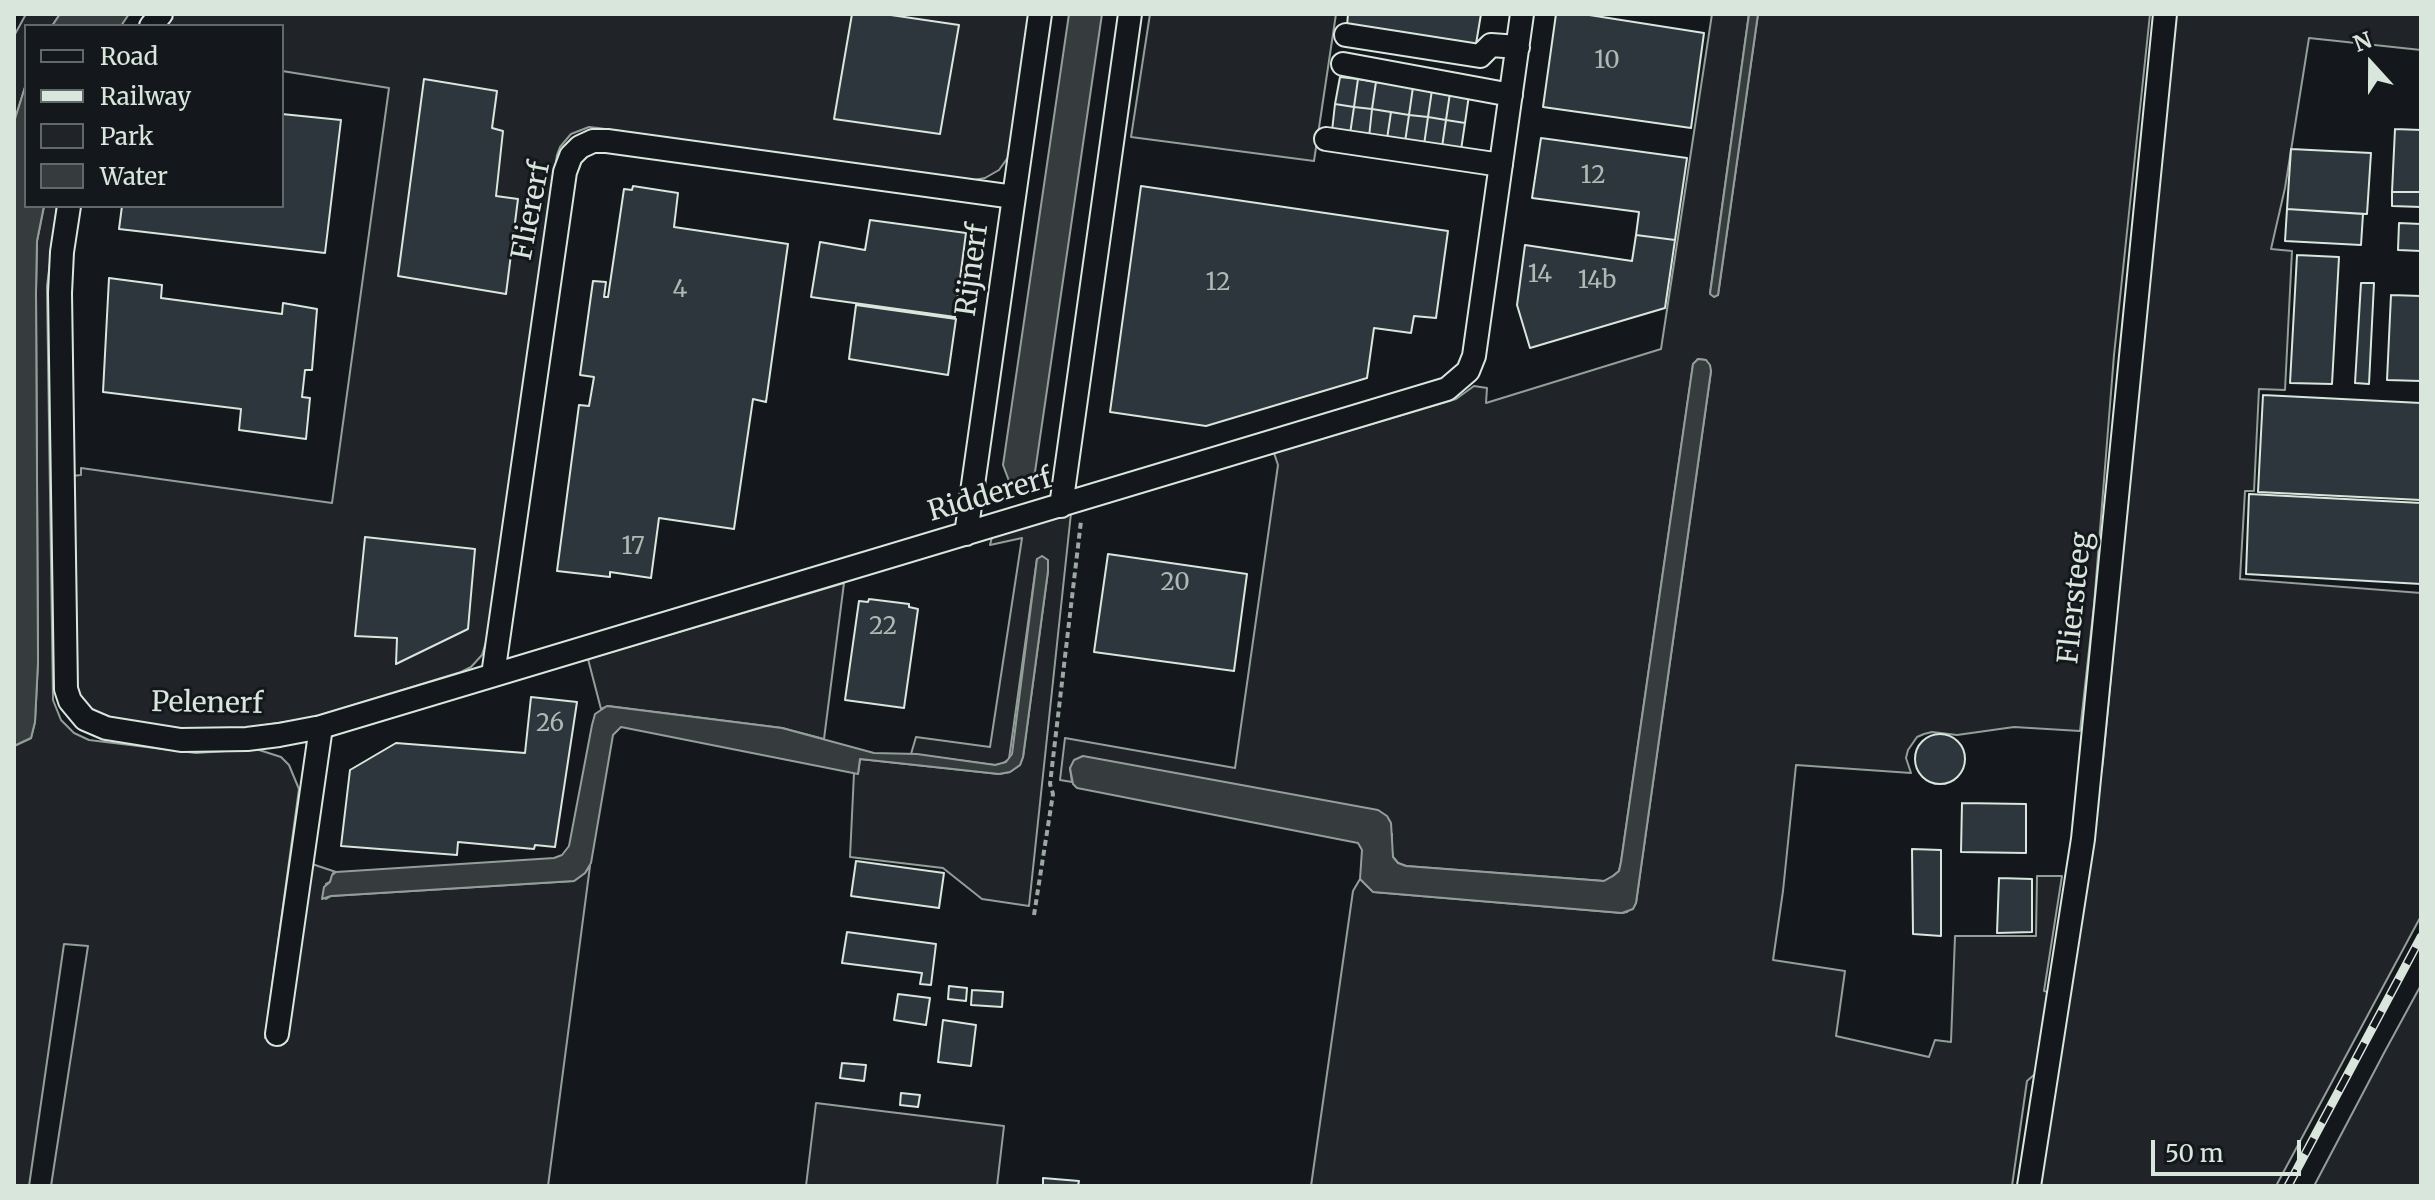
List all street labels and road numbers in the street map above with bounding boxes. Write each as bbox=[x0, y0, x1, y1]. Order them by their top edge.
street label: Fliererf bbox=[506, 159, 558, 263]
street label: Rijnerf bbox=[950, 222, 996, 318]
street label: Riddererf bbox=[924, 462, 1056, 530]
street label: Fliersteeg bbox=[2052, 530, 2100, 666]
street label: Pelenerf bbox=[151, 686, 263, 722]

